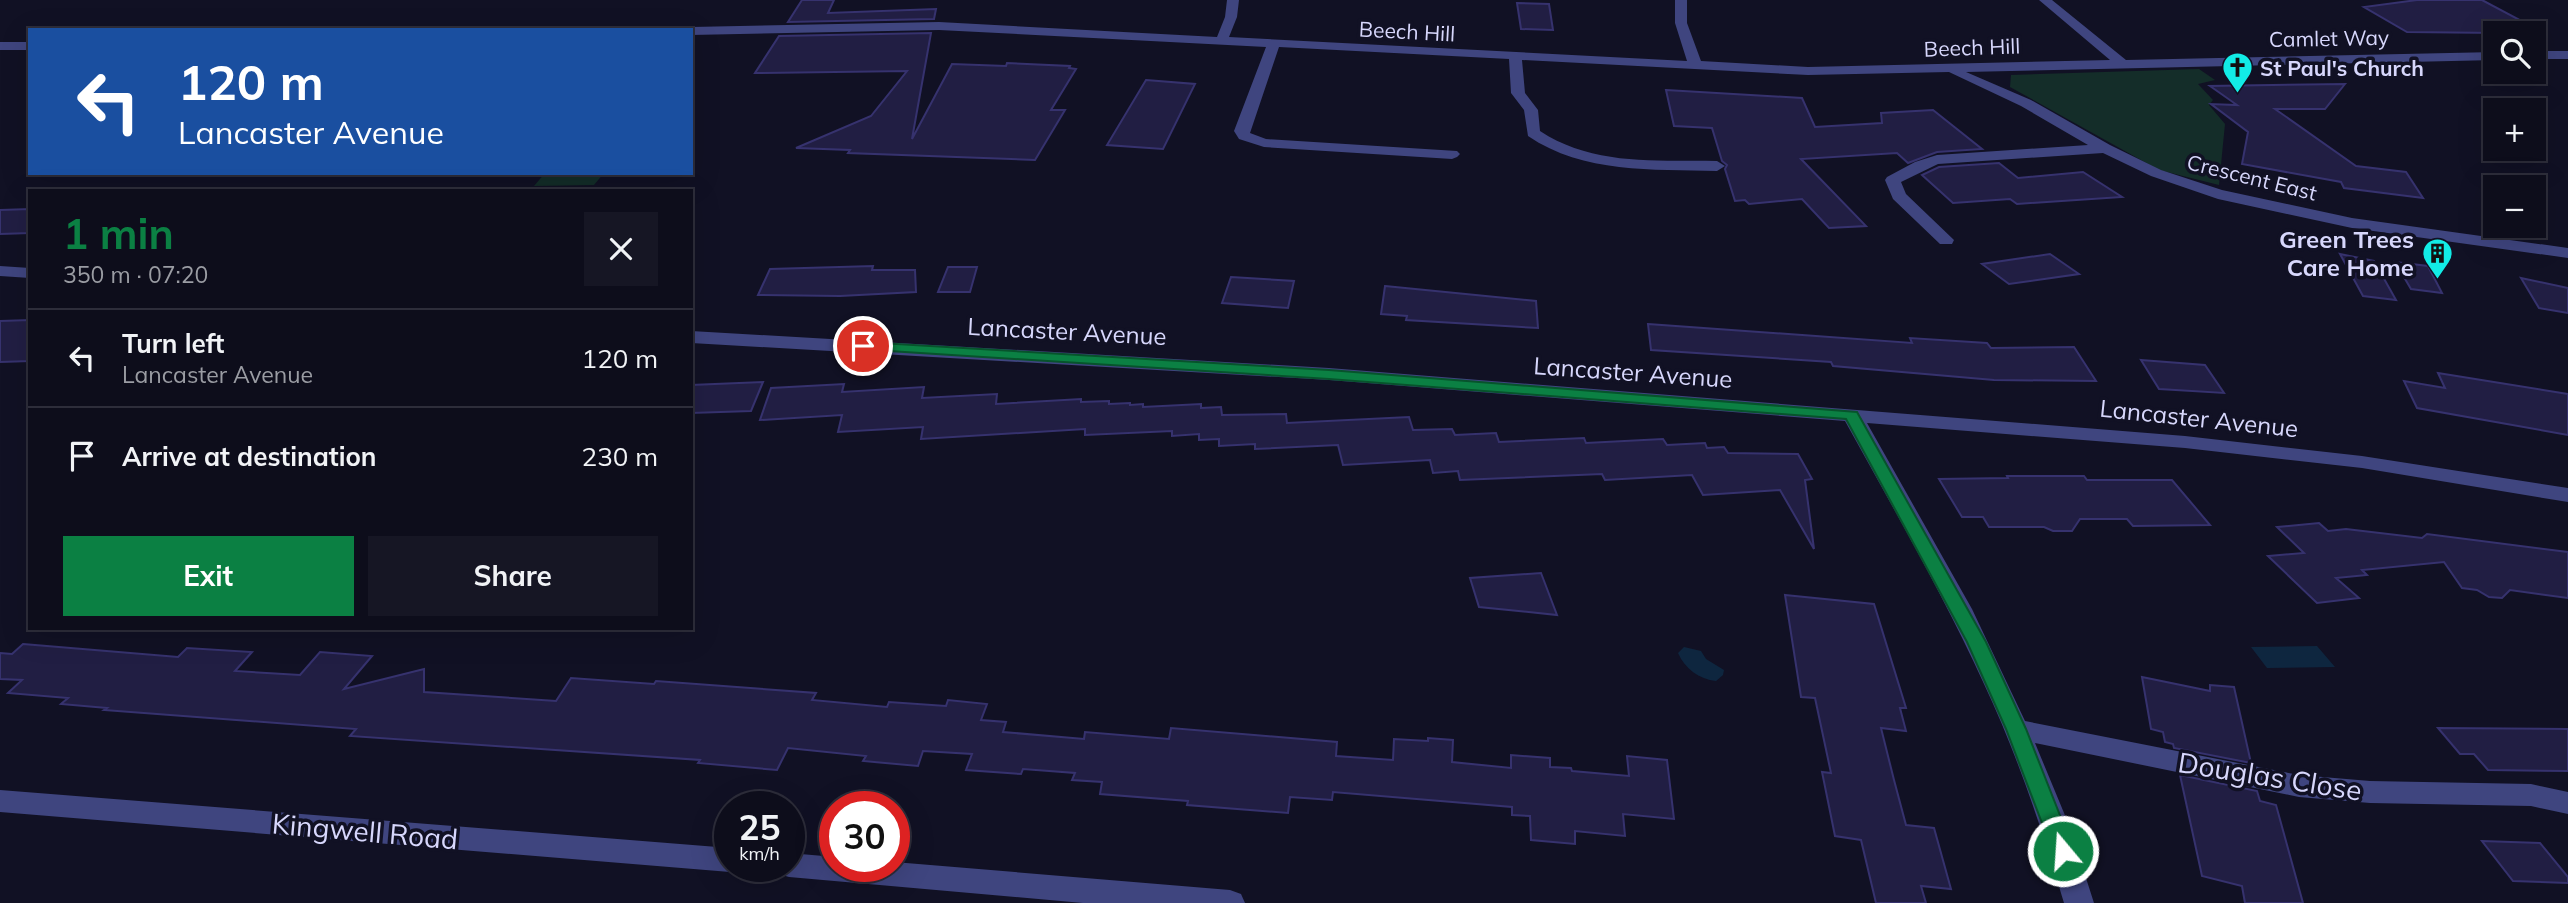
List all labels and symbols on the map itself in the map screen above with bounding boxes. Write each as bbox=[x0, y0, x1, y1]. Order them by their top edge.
street label: Beech Hill bbox=[1358, 15, 1456, 47]
street label: Camlet Way bbox=[2269, 24, 2389, 52]
street label: Beech Hill bbox=[1923, 32, 2021, 62]
church icon: St Paul's Church bbox=[2220, 51, 2254, 95]
place label: St Paul's Church bbox=[2260, 55, 2424, 81]
street label: Crescent East bbox=[2184, 148, 2320, 206]
place label: Green Trees Care Home bbox=[2279, 224, 2414, 282]
building icon: Green Trees Care Home bbox=[2420, 236, 2454, 280]
street label: Lancaster Avenue bbox=[967, 311, 1167, 351]
pin bbox=[833, 316, 893, 376]
street label: Lancaster Avenue bbox=[1532, 350, 1734, 394]
street label: Lancaster Avenue bbox=[2098, 393, 2300, 443]
street label: Douglas Close bbox=[2176, 744, 2364, 808]
speed limit sign: 30 bbox=[819, 791, 910, 882]
street label: Kingwell Road bbox=[271, 805, 459, 857]
position arrow bbox=[2026, 814, 2100, 888]

